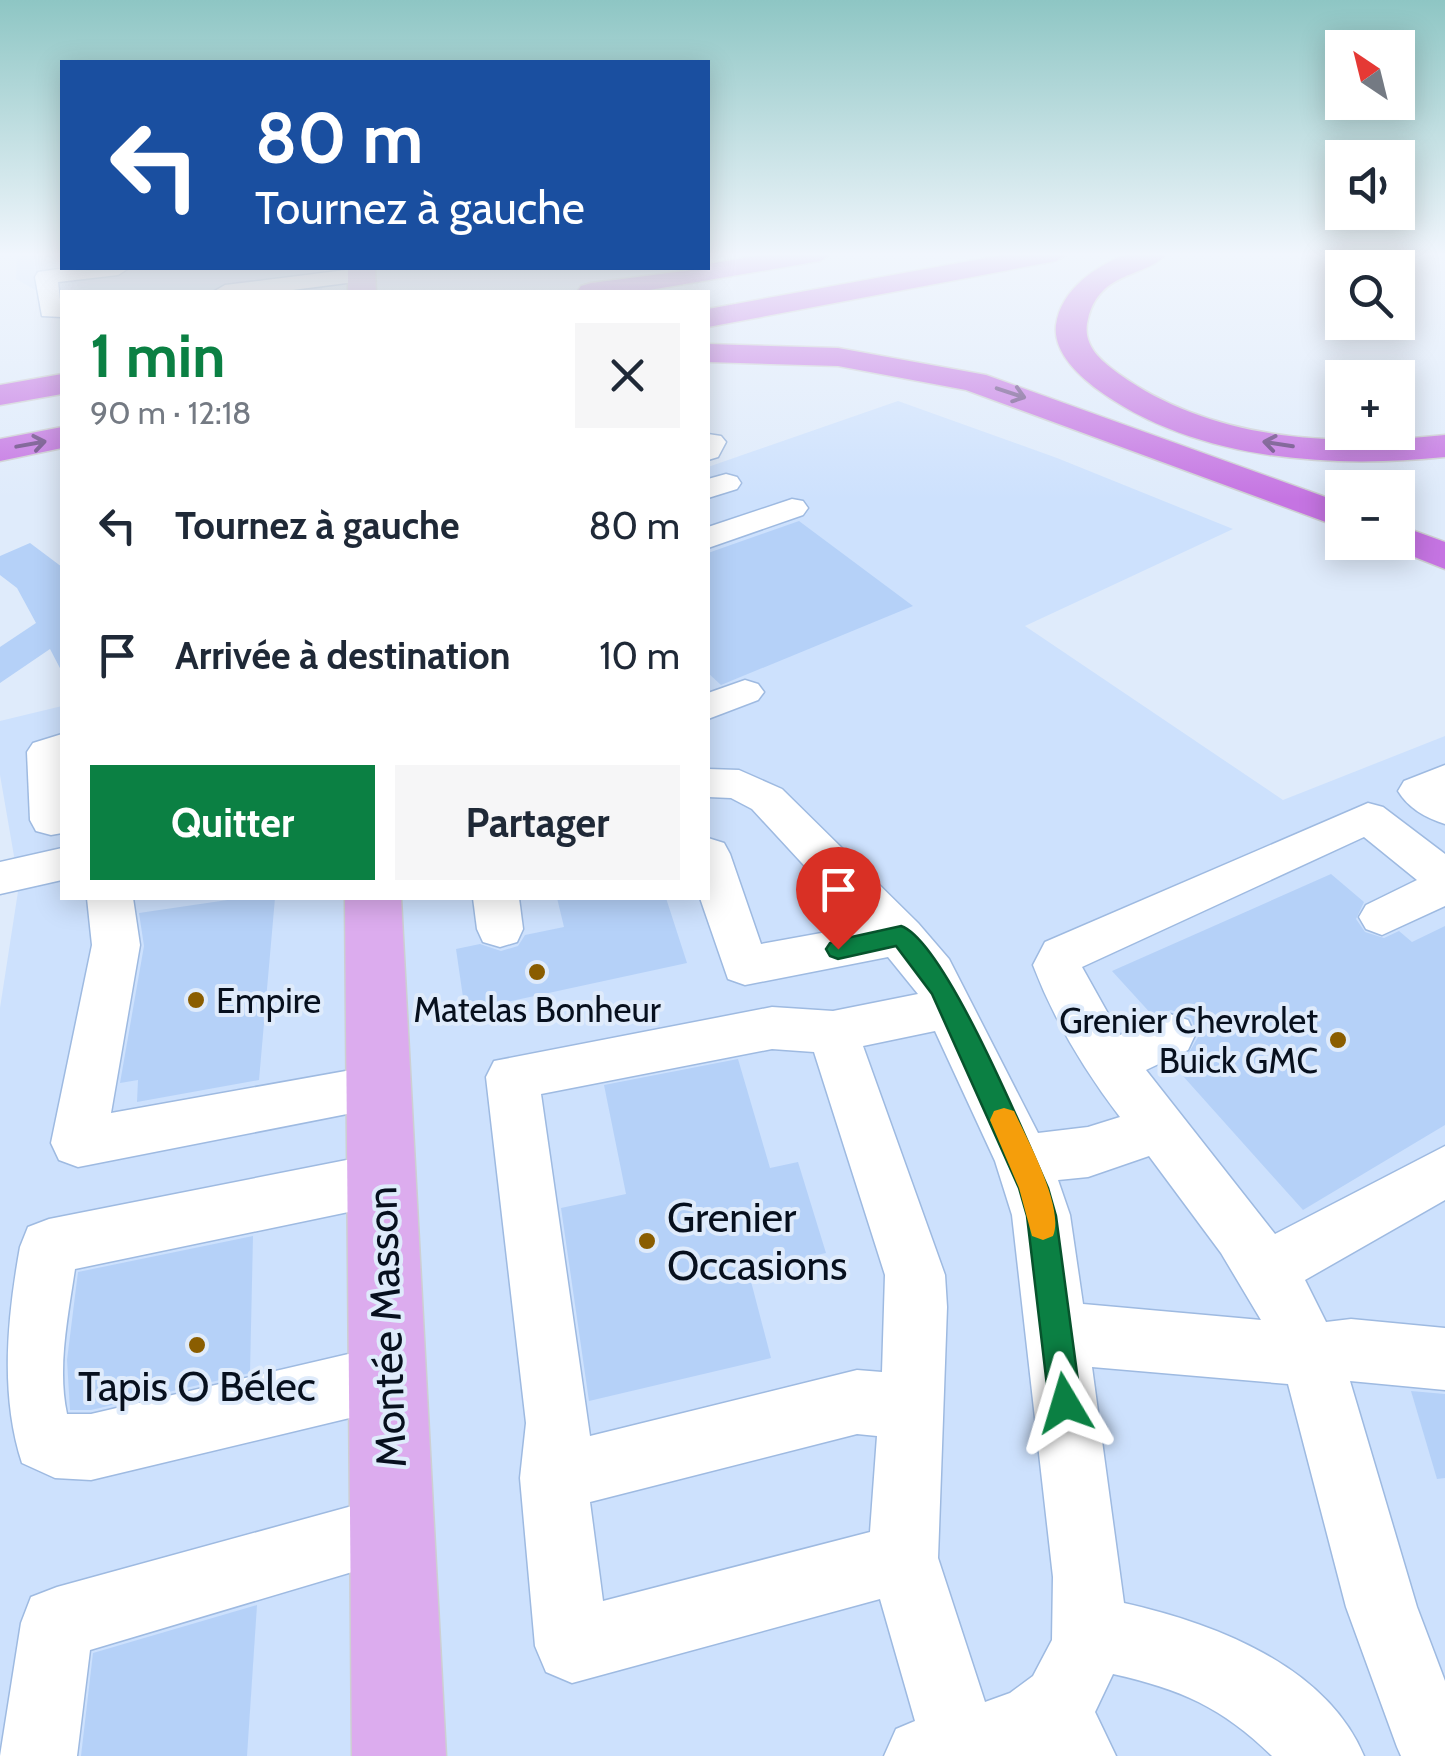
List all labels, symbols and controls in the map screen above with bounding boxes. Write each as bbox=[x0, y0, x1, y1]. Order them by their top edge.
north arrow bbox=[1325, 30, 1415, 120]
map controls bbox=[1325, 30, 1415, 560]
text: 80 m bbox=[255, 95, 423, 181]
icon: left bbox=[90, 100, 220, 230]
button: sound bbox=[1325, 140, 1415, 230]
text: Tournez à gauche bbox=[255, 181, 585, 235]
button: search bbox=[1325, 250, 1415, 340]
text: 1 min bbox=[90, 319, 225, 392]
button: close bbox=[575, 323, 680, 428]
button: + bbox=[1325, 360, 1415, 450]
one-way arrow bbox=[994, 386, 1026, 404]
text: 90 m · 12:18 bbox=[90, 393, 251, 432]
one-way arrow bbox=[14, 434, 47, 453]
one-way arrow bbox=[1263, 434, 1295, 452]
button: − bbox=[1325, 470, 1415, 560]
icon: left bbox=[90, 498, 145, 553]
text: Tournez à gauche bbox=[175, 502, 460, 549]
text: 80 m bbox=[589, 502, 680, 549]
icon: arrive bbox=[90, 628, 145, 683]
text: Arrivée à destination bbox=[175, 632, 511, 679]
text: 10 m bbox=[599, 632, 680, 679]
button: Quitter bbox=[90, 765, 375, 880]
button: Partager bbox=[395, 765, 680, 880]
pin bbox=[796, 847, 881, 950]
icon: arrive bbox=[811, 862, 866, 917]
marker: Matelas Bonheur bbox=[526, 961, 548, 983]
place label: Empire bbox=[216, 979, 321, 1022]
place label: Matelas Bonheur bbox=[413, 988, 661, 1031]
marker: Empire bbox=[185, 989, 207, 1011]
place label: Grenier Chevrolet Buick GMC bbox=[1059, 999, 1318, 1082]
marker: Grenier Chevrolet Buick GMC bbox=[1327, 1029, 1349, 1051]
street label: Montée Masson bbox=[355, 1185, 417, 1469]
place label: Grenier Occasions bbox=[667, 1191, 847, 1291]
marker: Grenier Occasions bbox=[636, 1230, 658, 1252]
marker: Tapis O Bélec bbox=[186, 1334, 208, 1356]
position arrow bbox=[1013, 1351, 1117, 1455]
place label: Tapis O Bélec bbox=[78, 1360, 316, 1412]

